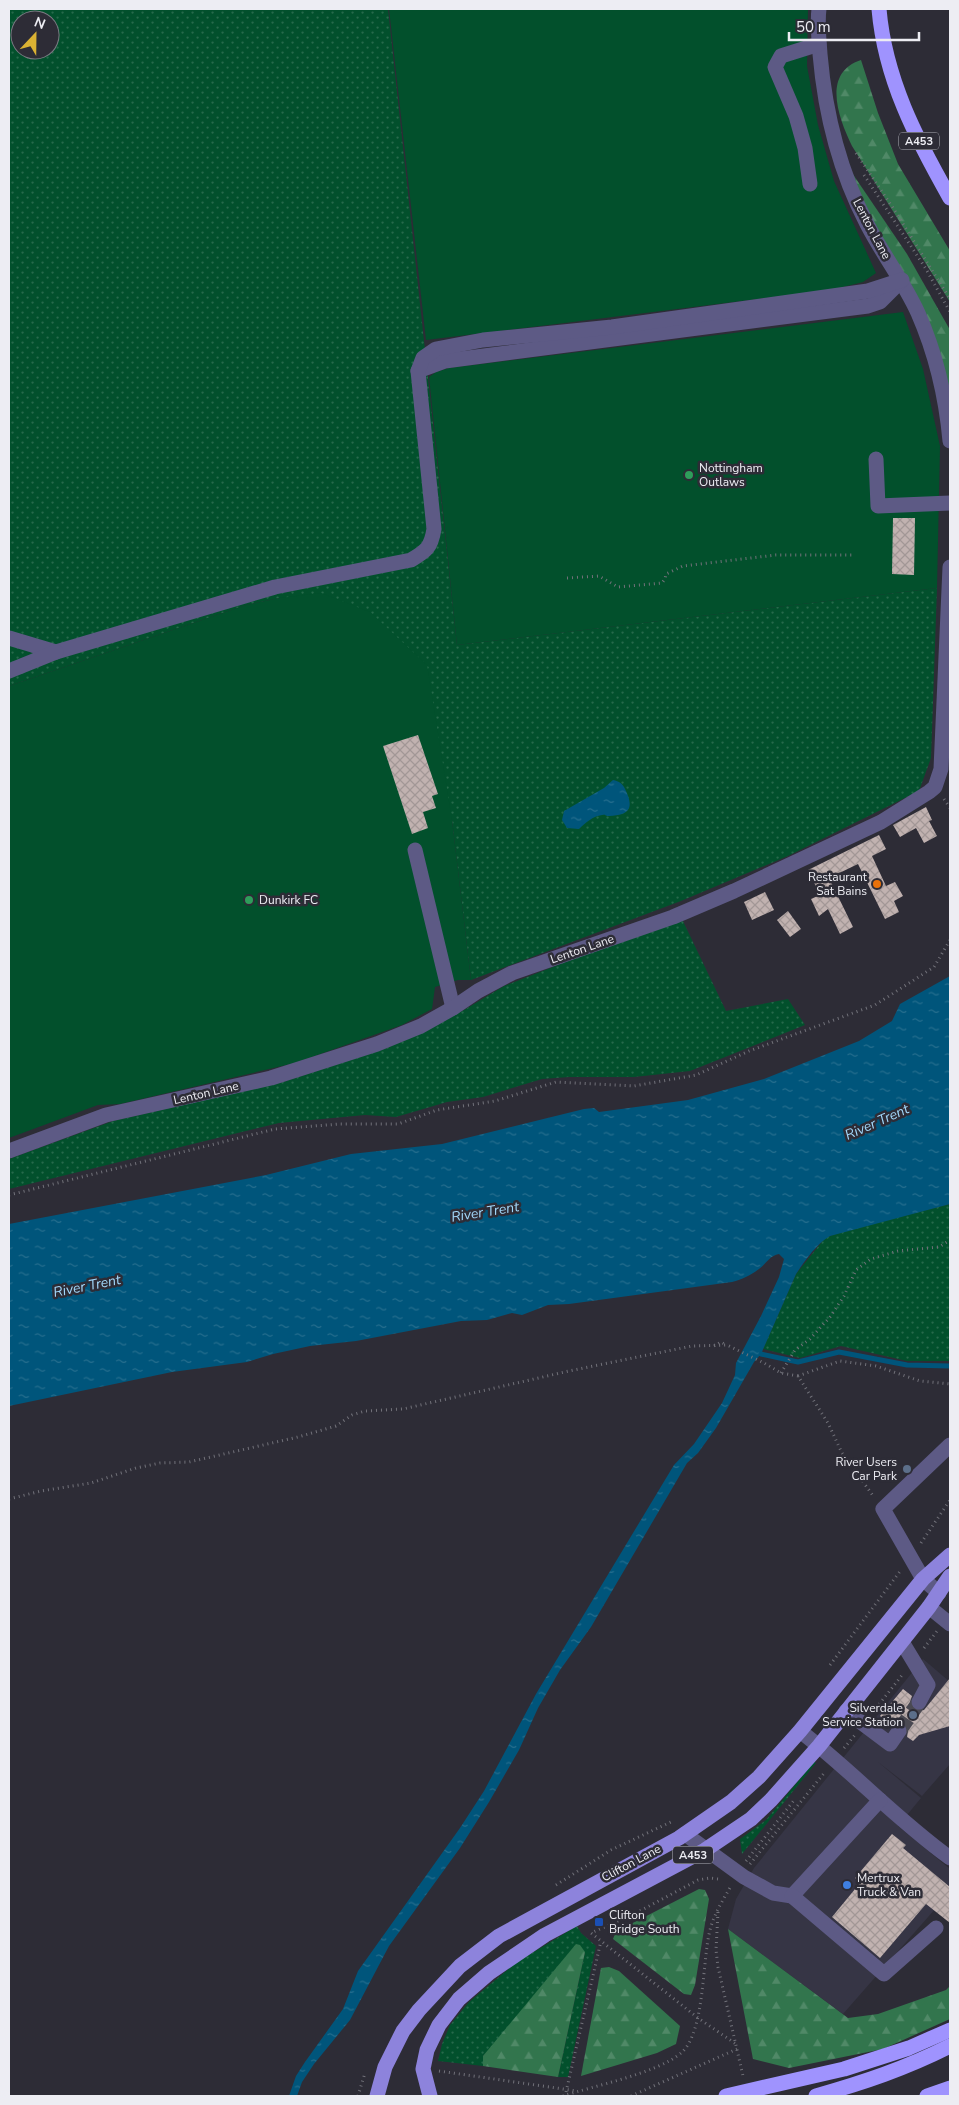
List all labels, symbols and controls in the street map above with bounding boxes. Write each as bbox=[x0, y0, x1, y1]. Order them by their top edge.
north arrow bbox=[10, 10, 60, 60]
scale bar bbox=[789, 10, 919, 42]
text: N bbox=[31, 13, 48, 34]
text: 50 m bbox=[796, 17, 831, 37]
road number: A453 bbox=[899, 132, 939, 150]
street label: Lenton Lane bbox=[849, 196, 895, 262]
place label: Nottingham Outlaws bbox=[699, 460, 763, 490]
marker: Nottingham Outlaws bbox=[683, 469, 695, 481]
place label: Restaurant Sat Bains bbox=[808, 869, 868, 899]
marker: Restaurant Sat Bains bbox=[871, 878, 883, 890]
place label: Dunkirk FC bbox=[259, 892, 318, 908]
marker: Dunkirk FC bbox=[243, 894, 255, 906]
street label: Lenton Lane bbox=[548, 931, 616, 967]
street label: Lenton Lane bbox=[172, 1078, 240, 1108]
water label: River Trent bbox=[842, 1099, 913, 1145]
water label: River Trent bbox=[450, 1197, 521, 1227]
water label: River Trent bbox=[52, 1270, 123, 1302]
place label: River Users Car Park bbox=[835, 1454, 898, 1484]
marker: River Users Car Park bbox=[901, 1463, 913, 1475]
place label: Silverdale Service Station bbox=[822, 1700, 903, 1730]
marker: Silverdale Service Station bbox=[907, 1709, 919, 1721]
street label: Clifton Lane bbox=[599, 1841, 663, 1885]
road number: A453 bbox=[673, 1846, 713, 1864]
place label: Mertrux Truck & Van bbox=[857, 1870, 921, 1900]
marker: Mertrux Truck & Van bbox=[841, 1879, 853, 1891]
place label: Clifton Bridge South bbox=[609, 1907, 680, 1937]
marker: Clifton Bridge South bbox=[593, 1916, 605, 1928]

